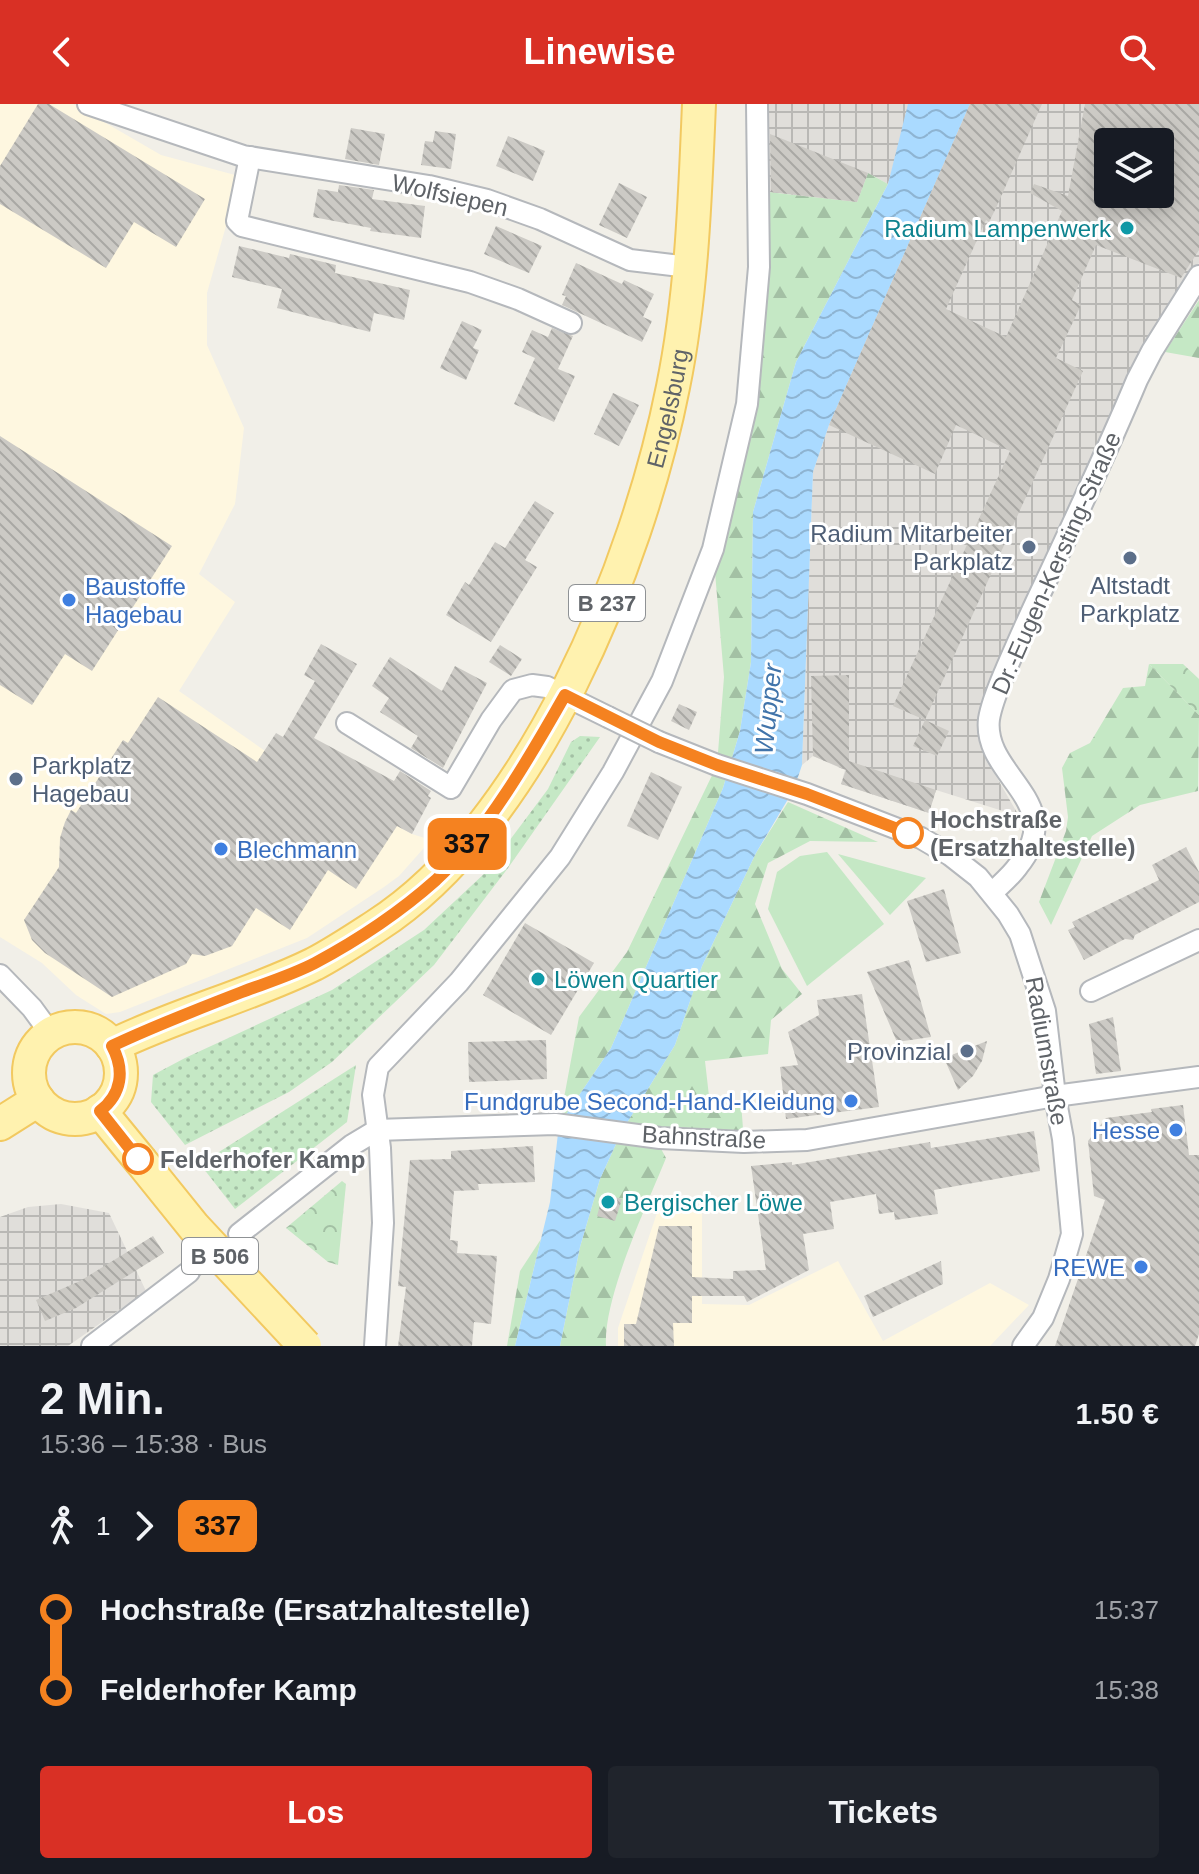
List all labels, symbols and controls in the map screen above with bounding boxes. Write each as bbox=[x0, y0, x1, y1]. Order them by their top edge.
icon: back bbox=[40, 30, 84, 74]
icon: search bbox=[1115, 30, 1159, 74]
text: Linewise bbox=[523, 31, 676, 72]
map controls bbox=[1094, 128, 1174, 208]
button: layers bbox=[1094, 128, 1174, 208]
street label: Wolfsiepen bbox=[389, 169, 511, 221]
place label: Radium Lampenwerk bbox=[884, 215, 1112, 242]
marker: Radium Lampenwerk bbox=[1118, 219, 1136, 237]
street label: Engelsburg bbox=[641, 347, 693, 471]
street label: Dr.-Eugen-Kersting-Straße bbox=[986, 428, 1126, 698]
place label: Radium Mitarbeiter Parkplatz bbox=[810, 520, 1013, 575]
marker: Radium Mitarbeiter Parkplatz bbox=[1020, 538, 1038, 556]
marker: Altstadt Parkplatz bbox=[1121, 549, 1139, 567]
place label: Altstadt Parkplatz bbox=[1080, 572, 1180, 627]
place label: Baustoffe Hagebau bbox=[85, 573, 186, 628]
road number: B 237 bbox=[569, 585, 645, 621]
marker: Baustoffe Hagebau bbox=[60, 591, 78, 609]
water label: Wupper bbox=[748, 661, 788, 756]
place label: Parkplatz Hagebau bbox=[32, 752, 132, 807]
marker: Parkplatz Hagebau bbox=[7, 770, 25, 788]
place label: Hochstraße (Ersatzhaltestelle) bbox=[930, 806, 1135, 861]
line badge: 337 bbox=[421, 818, 513, 870]
marker: Hochstraße (Ersatzhaltestelle) bbox=[893, 818, 923, 848]
text: 337 bbox=[444, 828, 490, 859]
place label: Blechmann bbox=[237, 836, 357, 863]
marker: Blechmann bbox=[212, 840, 230, 858]
place label: Löwen Quartier bbox=[554, 966, 718, 993]
marker: Löwen Quartier bbox=[529, 970, 547, 988]
street label: Radiumstraße bbox=[1021, 974, 1073, 1128]
place label: Provinzial bbox=[847, 1038, 951, 1065]
marker: Provinzial bbox=[958, 1042, 976, 1060]
place label: Fundgrube Second-Hand-Kleidung bbox=[464, 1088, 835, 1115]
marker: Fundgrube Second-Hand-Kleidung bbox=[842, 1092, 860, 1110]
place label: Hesse bbox=[1092, 1117, 1160, 1144]
street label: Bahnstraße bbox=[641, 1120, 767, 1154]
marker: Hesse bbox=[1167, 1121, 1185, 1139]
marker: Felderhofer Kamp bbox=[123, 1144, 153, 1174]
place label: Felderhofer Kamp bbox=[160, 1146, 365, 1173]
place label: Bergischer Löwe bbox=[624, 1189, 803, 1216]
marker: Bergischer Löwe bbox=[599, 1193, 617, 1211]
road number: B 506 bbox=[182, 1238, 258, 1274]
place label: REWE bbox=[1053, 1254, 1125, 1281]
marker: REWE bbox=[1132, 1258, 1150, 1276]
text: 2 Min. bbox=[40, 1374, 165, 1423]
text: 1.50 € bbox=[1076, 1397, 1159, 1430]
text: 15:36 – 15:38 · Bus bbox=[40, 1429, 267, 1459]
icon: walk bbox=[40, 1504, 84, 1548]
icon: forward bbox=[122, 1504, 166, 1548]
text: 337 bbox=[194, 1510, 241, 1541]
text: 1 bbox=[96, 1511, 110, 1541]
text: Hochstraße (Ersatzhaltestelle) bbox=[100, 1593, 530, 1626]
text: 15:37 bbox=[1094, 1595, 1159, 1625]
text: Felderhofer Kamp bbox=[100, 1673, 357, 1706]
text: 15:38 bbox=[1094, 1675, 1159, 1705]
button: Los bbox=[40, 1766, 592, 1858]
button: Tickets bbox=[608, 1766, 1159, 1858]

